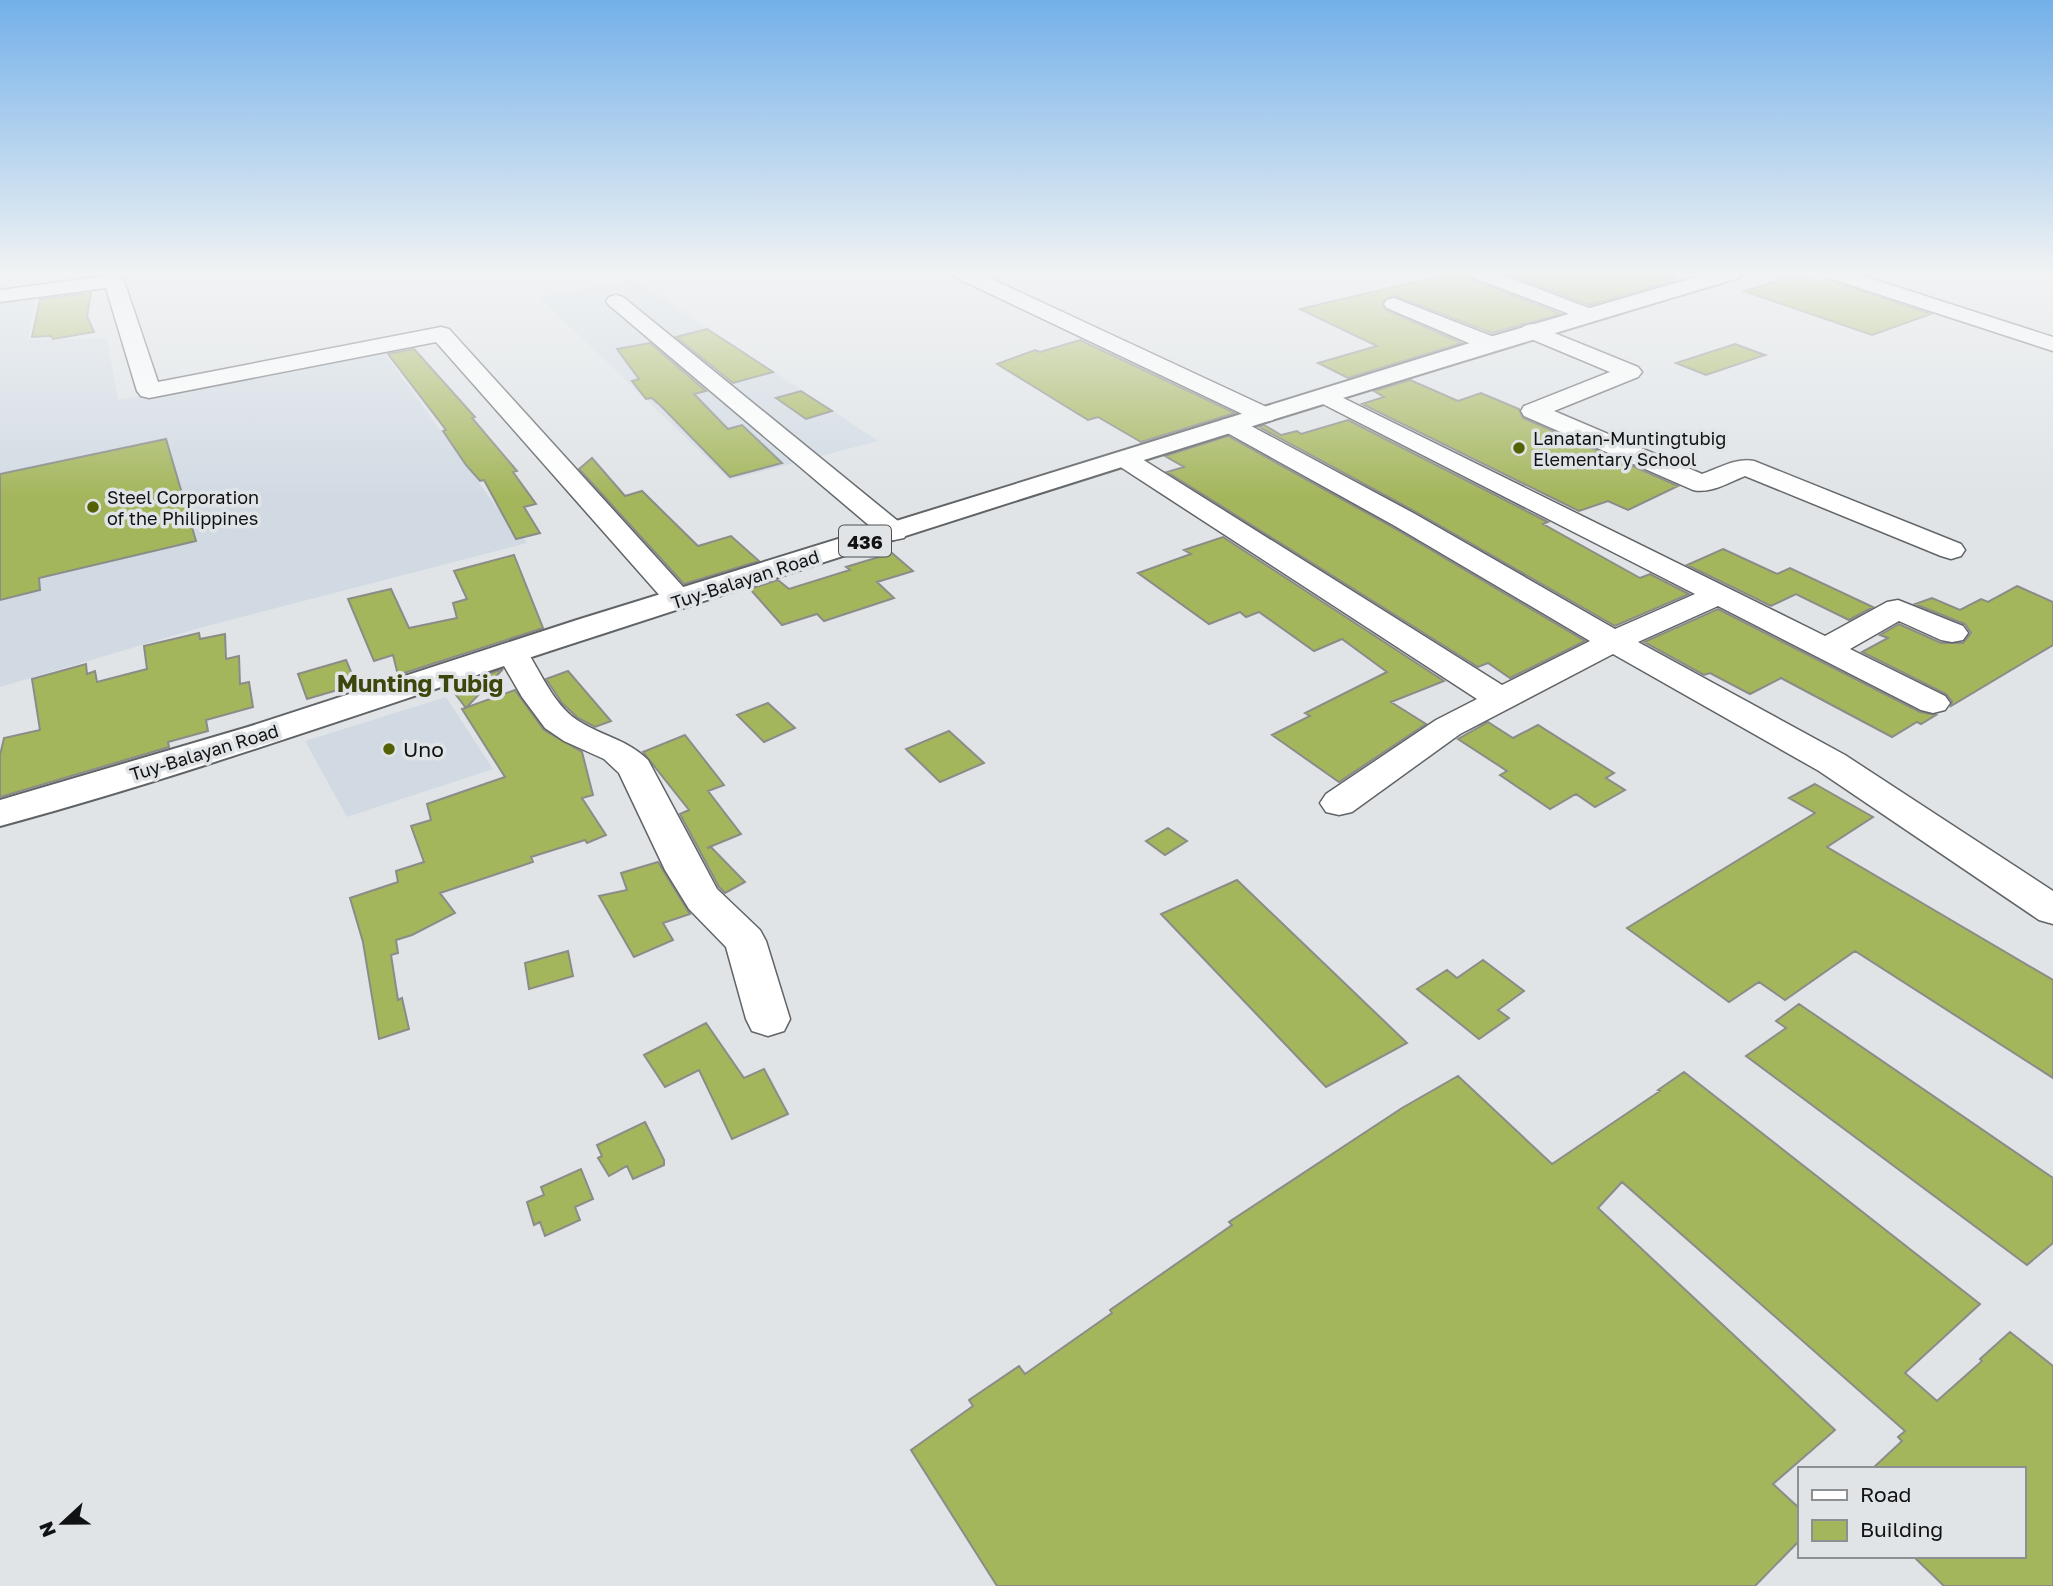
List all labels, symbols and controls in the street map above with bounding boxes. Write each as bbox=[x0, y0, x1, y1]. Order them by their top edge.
place label: Lanatan-Muntingtubig Elementary School bbox=[1533, 427, 1726, 470]
marker: Lanatan-Muntingtubig Elementary School bbox=[1511, 440, 1527, 456]
place label: Steel Corporation of the Philippines bbox=[107, 486, 259, 529]
marker: Steel Corporation of the Philippines bbox=[85, 499, 101, 515]
road number: 436 bbox=[839, 526, 891, 556]
street label: Tuy-Balayan Road bbox=[668, 545, 822, 613]
district label: Munting Tubig bbox=[337, 668, 503, 697]
street label: Tuy-Balayan Road bbox=[127, 719, 281, 785]
place label: Uno bbox=[403, 736, 444, 762]
marker: Uno bbox=[381, 741, 397, 757]
legend bbox=[1798, 1467, 2025, 1558]
text: Road bbox=[1860, 1481, 1911, 1507]
north arrow bbox=[28, 1488, 98, 1558]
text: Building bbox=[1860, 1516, 1943, 1542]
text: N bbox=[33, 1519, 60, 1541]

